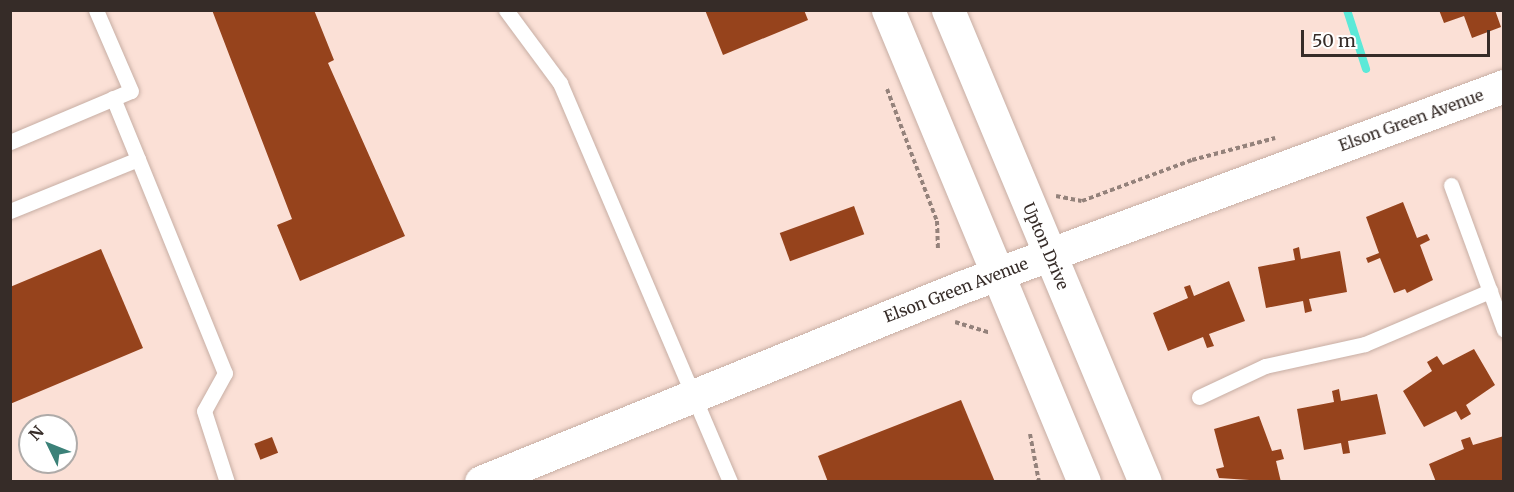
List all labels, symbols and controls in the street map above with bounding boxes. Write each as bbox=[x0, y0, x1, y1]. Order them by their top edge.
scale bar bbox=[1304, 18, 1493, 56]
text: 50 m bbox=[1312, 29, 1356, 52]
street label: Elson Green Avenue bbox=[1336, 85, 1486, 155]
street label: Upton Drive bbox=[1019, 200, 1073, 292]
street label: Elson Green Avenue bbox=[881, 254, 1031, 326]
north arrow bbox=[18, 414, 78, 474]
text: N bbox=[25, 422, 48, 445]

